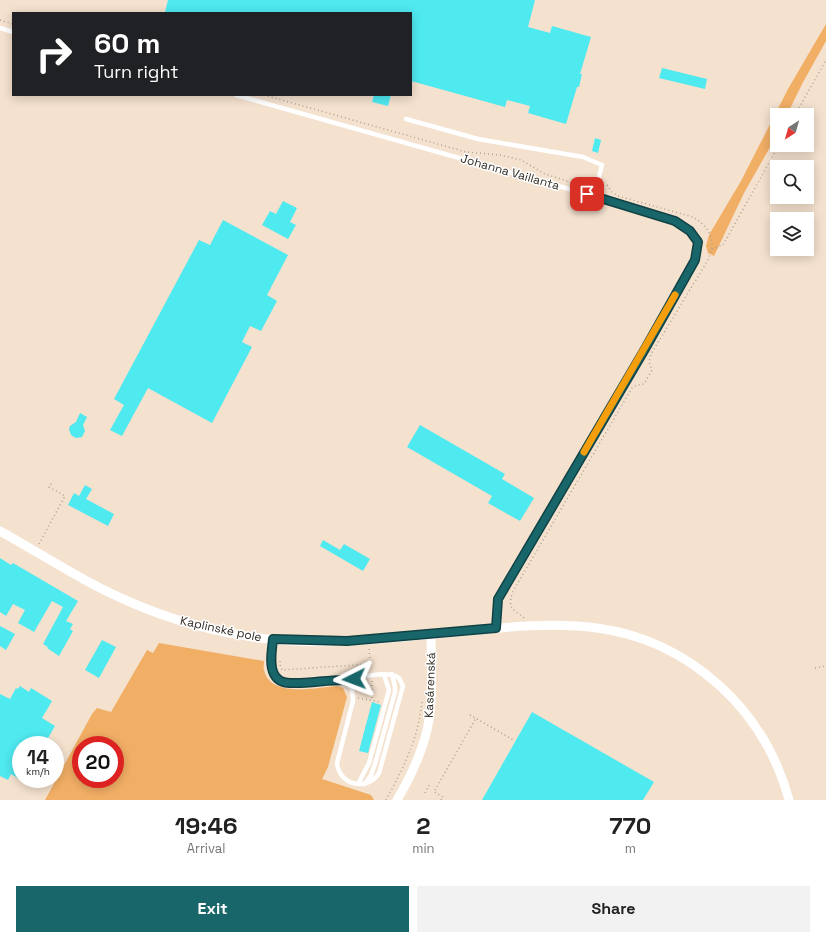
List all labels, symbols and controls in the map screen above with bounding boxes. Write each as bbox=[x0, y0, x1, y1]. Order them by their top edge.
text: 60 m bbox=[94, 25, 160, 61]
icon: right bbox=[28, 28, 80, 80]
text: Turn right bbox=[94, 60, 178, 83]
north arrow bbox=[770, 108, 814, 152]
map controls bbox=[770, 108, 814, 256]
street label: Johanna Vaillanta bbox=[459, 150, 561, 194]
button: search bbox=[770, 160, 814, 204]
pin bbox=[570, 177, 604, 211]
icon: arrive bbox=[576, 183, 598, 205]
button: layers bbox=[770, 212, 814, 256]
street label: Kaplinské pole bbox=[179, 613, 263, 645]
street label: Kasárenská bbox=[421, 652, 439, 718]
position arrow bbox=[333, 658, 375, 700]
speed limit sign: 20 bbox=[72, 736, 124, 788]
text: 14 bbox=[27, 744, 49, 770]
text: km/h bbox=[26, 765, 50, 778]
text: 19:46 bbox=[175, 810, 238, 841]
text: 2 bbox=[416, 810, 431, 841]
text: 770 bbox=[609, 810, 651, 841]
text: Arrival bbox=[187, 840, 225, 857]
text: min bbox=[412, 840, 435, 857]
text: m bbox=[625, 840, 636, 857]
button: Exit bbox=[16, 886, 409, 932]
button: Share bbox=[417, 886, 810, 932]

